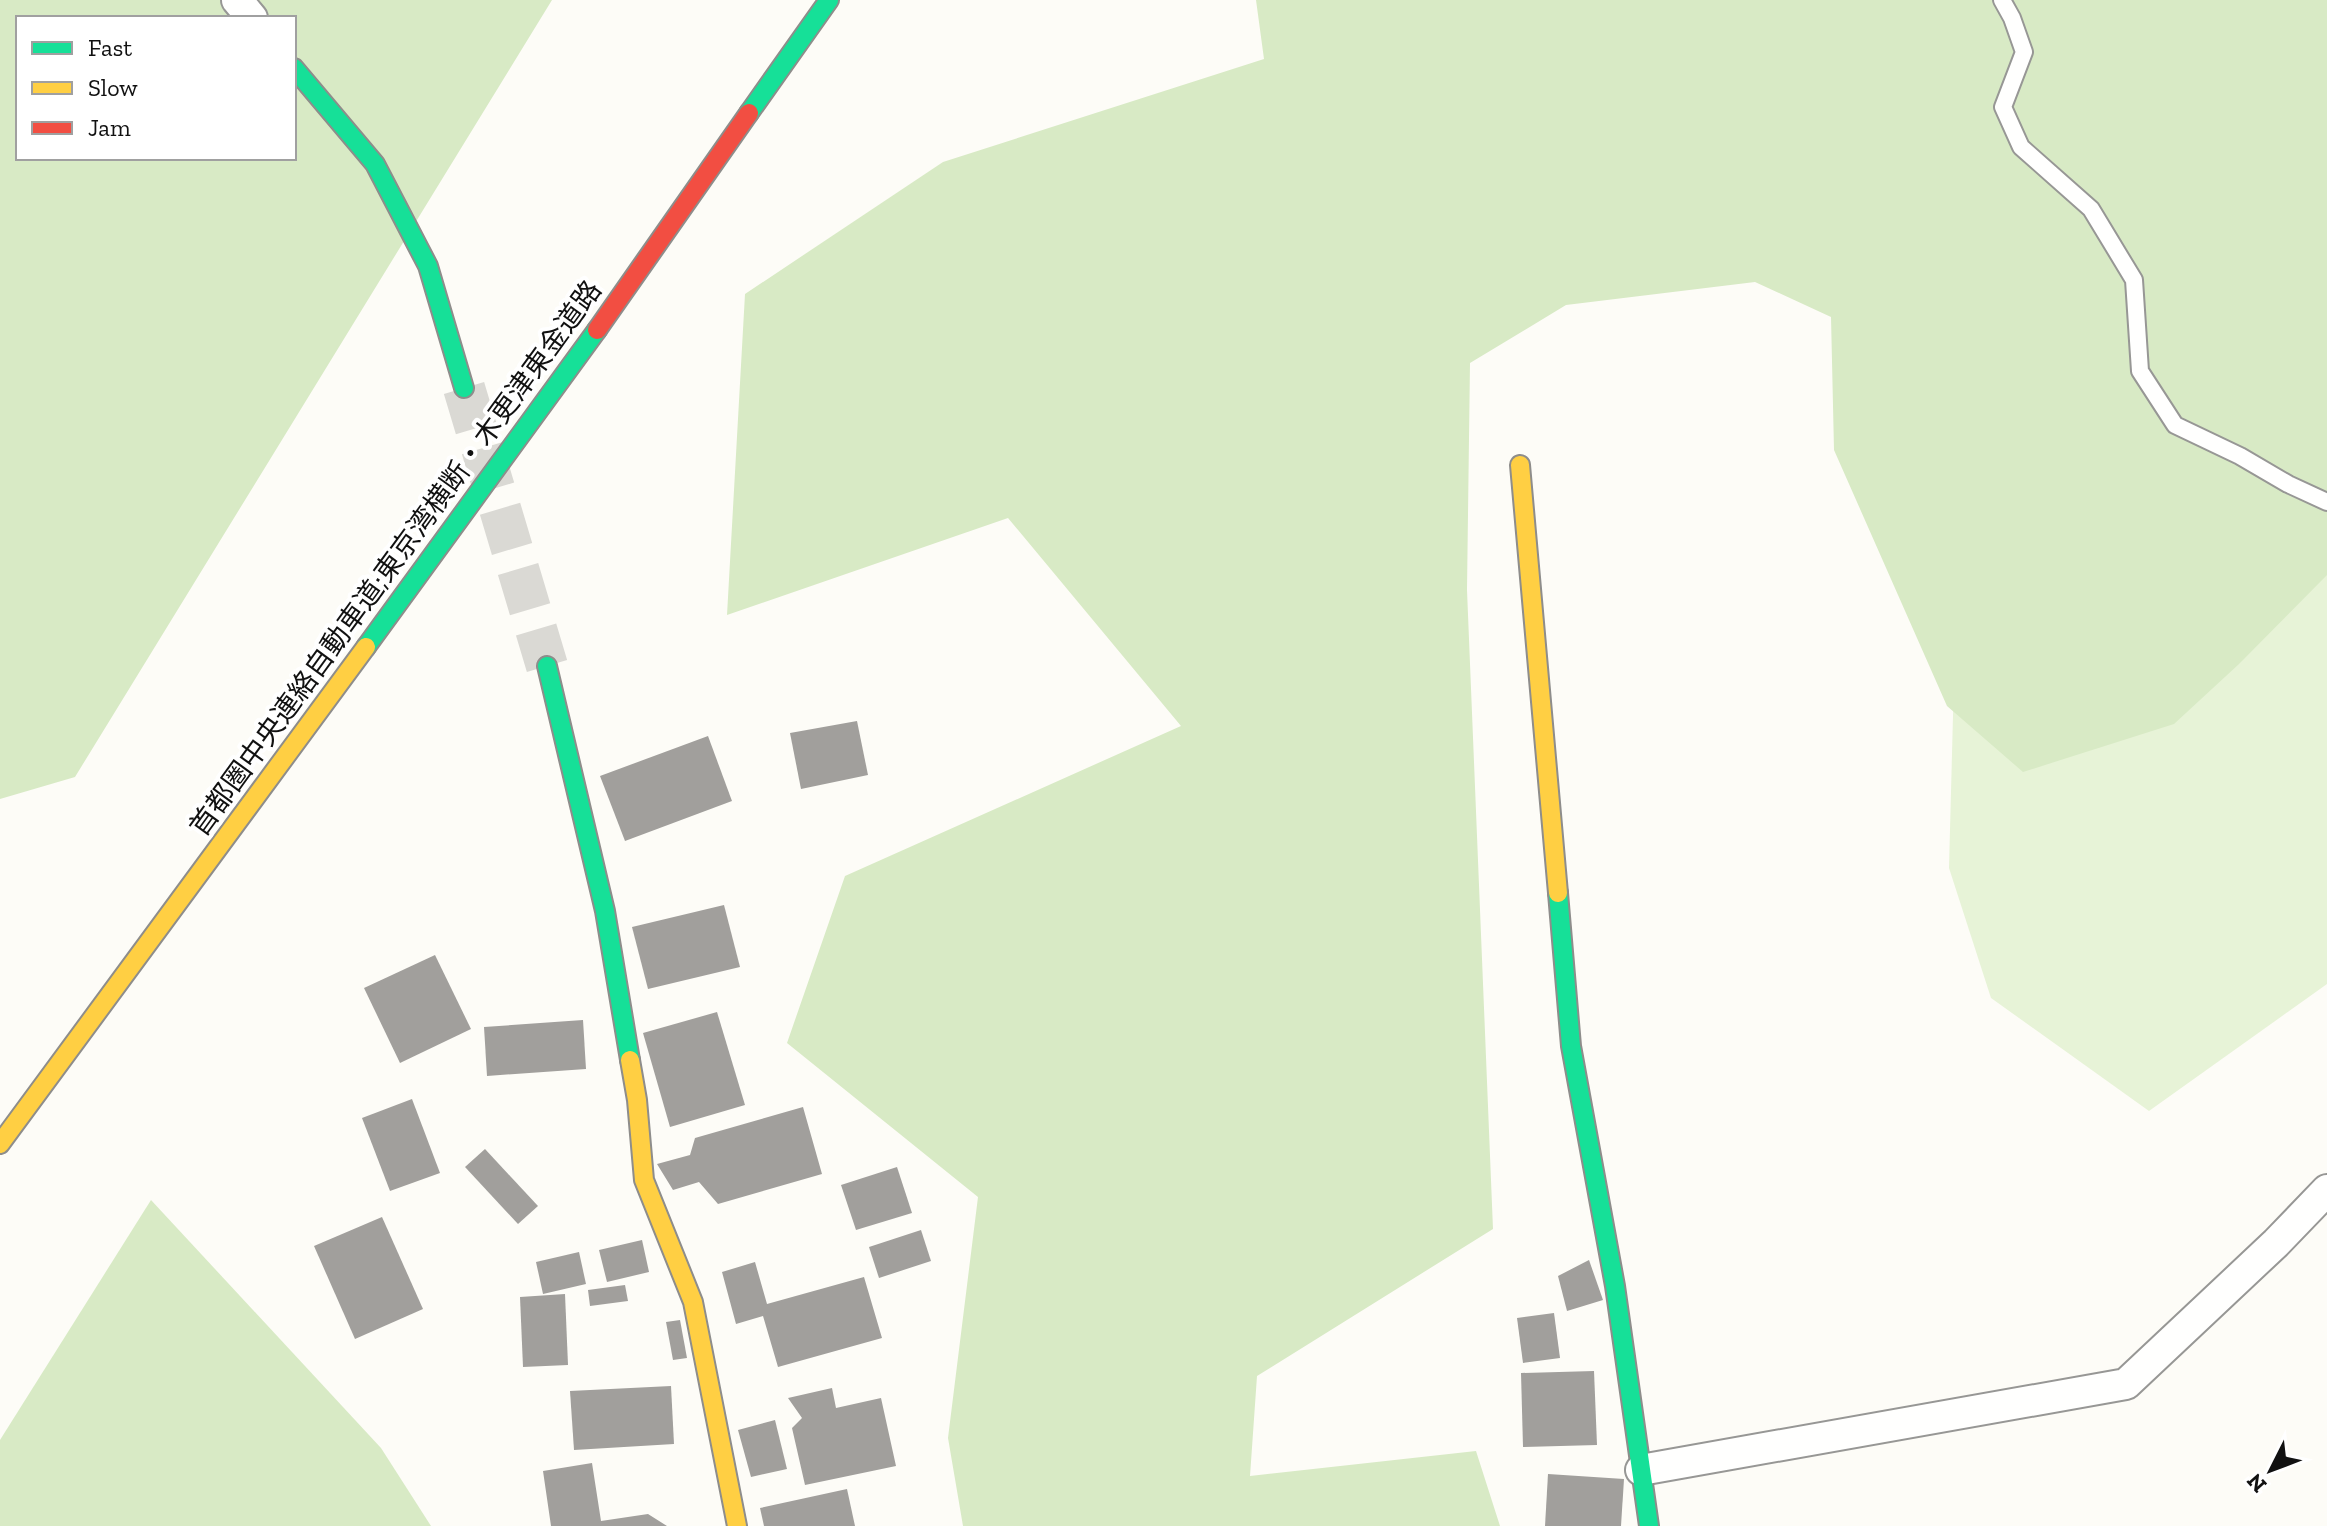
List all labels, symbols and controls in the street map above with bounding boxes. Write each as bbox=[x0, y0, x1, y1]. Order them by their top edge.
legend bbox=[16, 16, 296, 160]
text: Fast bbox=[88, 33, 132, 62]
text: Slow bbox=[88, 73, 138, 102]
text: Jam bbox=[88, 113, 131, 142]
street label: 首都圏中央連絡自動車道;東京湾横断・木更津東金道路 bbox=[183, 274, 608, 842]
north arrow bbox=[2231, 1430, 2311, 1510]
text: N bbox=[2241, 1468, 2272, 1498]

